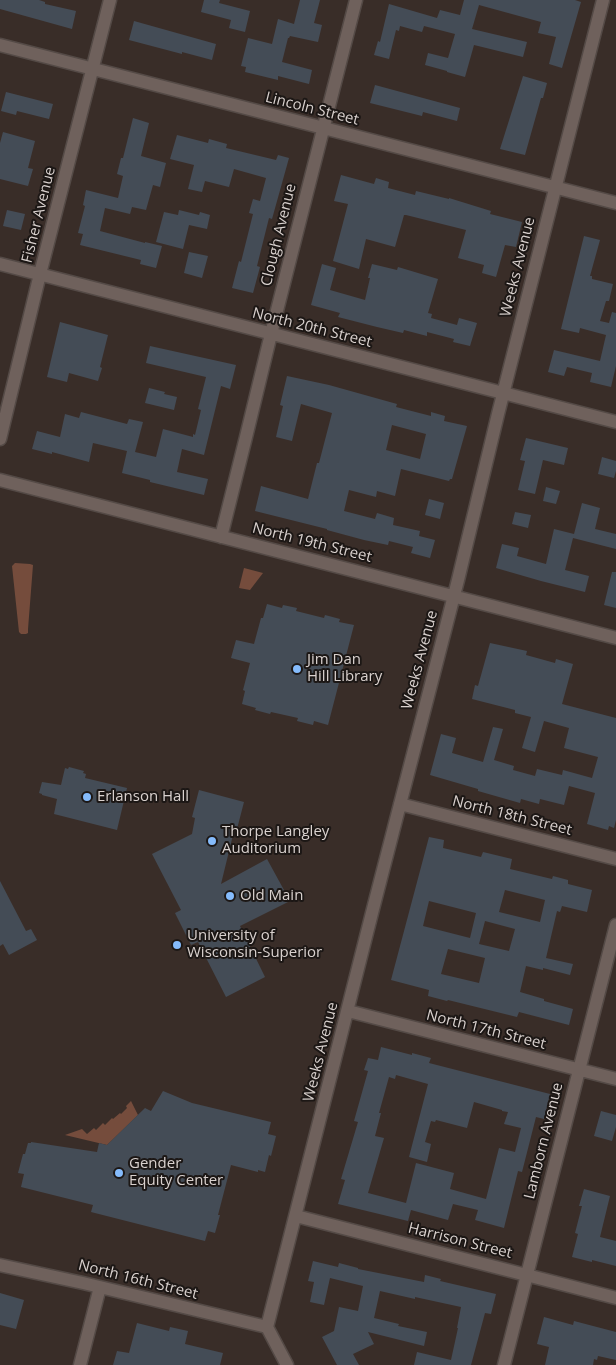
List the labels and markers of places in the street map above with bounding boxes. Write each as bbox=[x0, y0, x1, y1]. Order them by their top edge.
place label: Jim Dan Hill Library bbox=[307, 651, 382, 686]
marker: Jim Dan Hill Library bbox=[291, 663, 303, 675]
place label: Erlanson Hall bbox=[97, 788, 189, 806]
marker: Erlanson Hall bbox=[81, 791, 93, 803]
place label: Thorpe Langley Auditorium bbox=[222, 823, 329, 858]
marker: Thorpe Langley Auditorium bbox=[206, 835, 218, 847]
place label: Old Main bbox=[240, 887, 303, 905]
marker: Old Main bbox=[224, 890, 236, 902]
place label: University of Wisconsin-Superior bbox=[187, 927, 322, 962]
marker: University of Wisconsin-Superior bbox=[171, 939, 183, 951]
place label: Gender Equity Center bbox=[129, 1155, 223, 1190]
marker: Gender Equity Center bbox=[113, 1167, 125, 1179]

